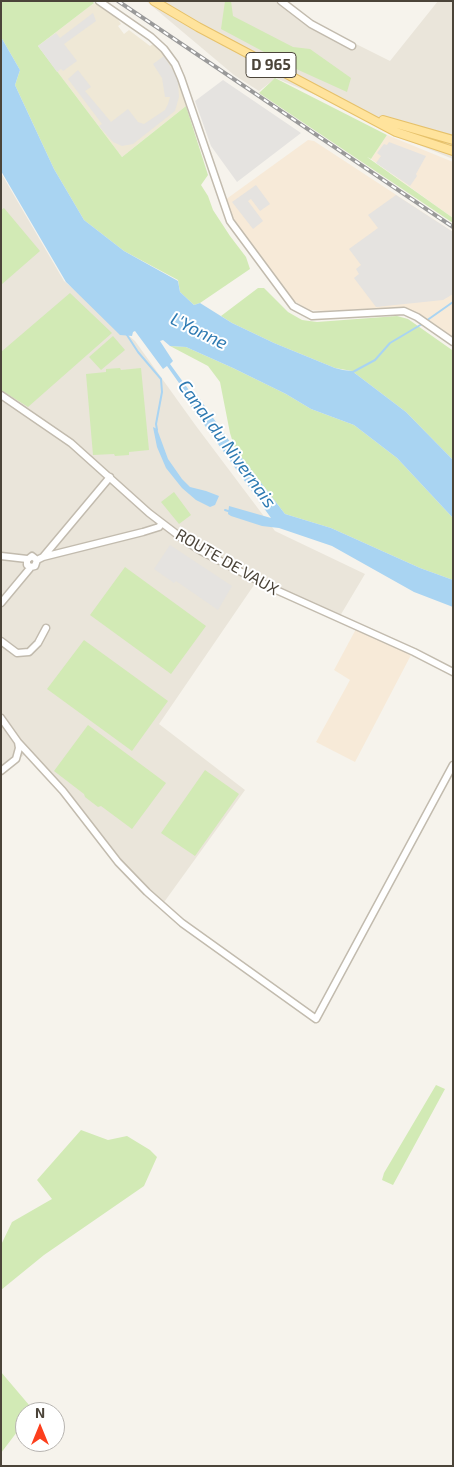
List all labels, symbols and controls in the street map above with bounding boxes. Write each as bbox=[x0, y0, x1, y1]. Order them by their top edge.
road number: D 965 bbox=[246, 52, 296, 78]
water label: L'Yonne bbox=[167, 308, 231, 354]
water label: Canal du Nivernais bbox=[173, 376, 281, 512]
street label: ROUTE DE VAUX bbox=[172, 525, 282, 599]
north arrow bbox=[15, 1402, 65, 1452]
text: N bbox=[35, 1404, 45, 1421]

